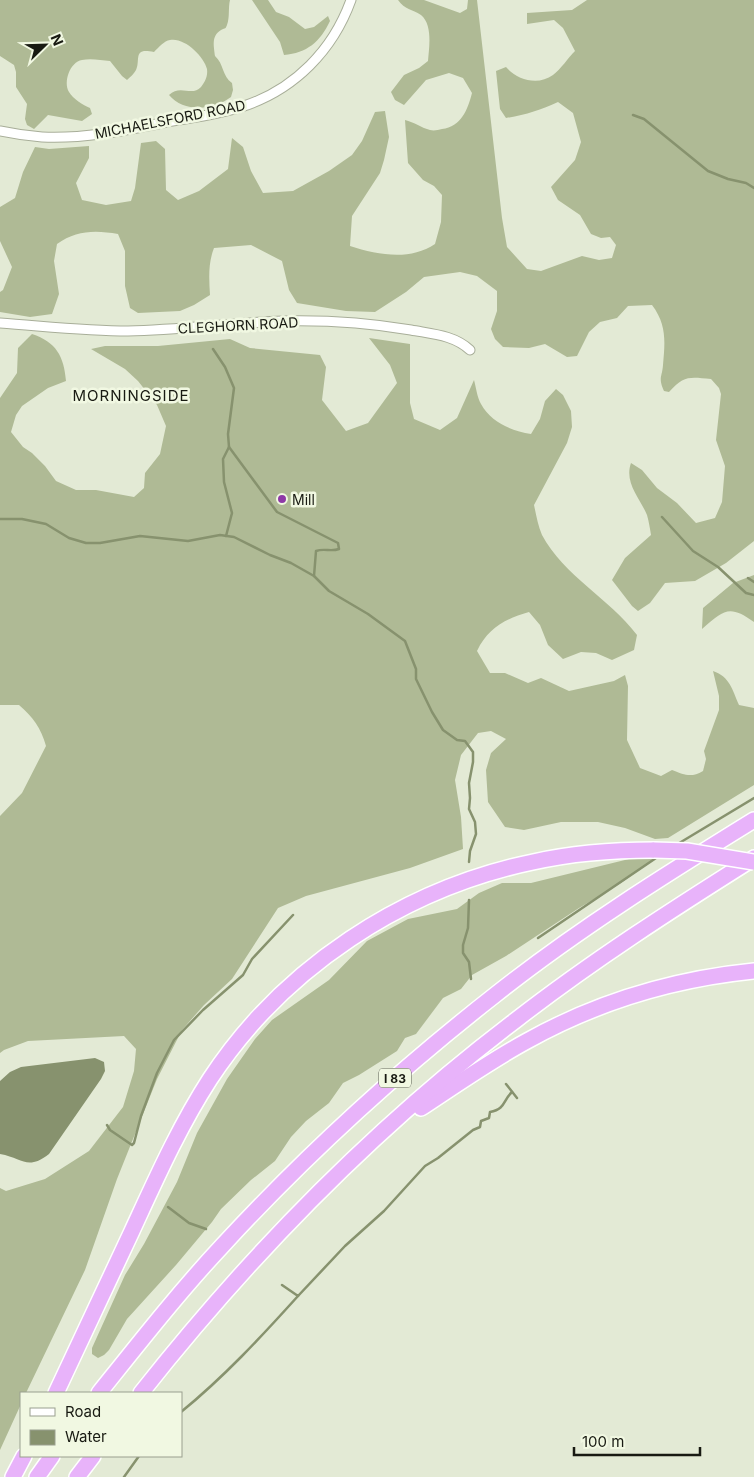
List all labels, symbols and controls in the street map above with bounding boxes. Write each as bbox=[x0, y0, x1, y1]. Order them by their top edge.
north arrow bbox=[20, 20, 70, 70]
text: N bbox=[48, 31, 67, 48]
street label: MICHAELSFORD ROAD bbox=[93, 96, 247, 142]
street label: CLEGHORN ROAD bbox=[177, 313, 299, 337]
district label: MORNINGSIDE bbox=[73, 386, 190, 405]
place label: Mill bbox=[292, 491, 315, 508]
marker: Mill bbox=[276, 493, 288, 505]
road number: I 83 bbox=[379, 1068, 411, 1088]
legend bbox=[20, 1392, 182, 1457]
text: Road bbox=[65, 1402, 101, 1421]
scale bar bbox=[574, 1424, 700, 1456]
text: Water bbox=[65, 1427, 107, 1446]
text: 100 m bbox=[582, 1432, 624, 1451]

